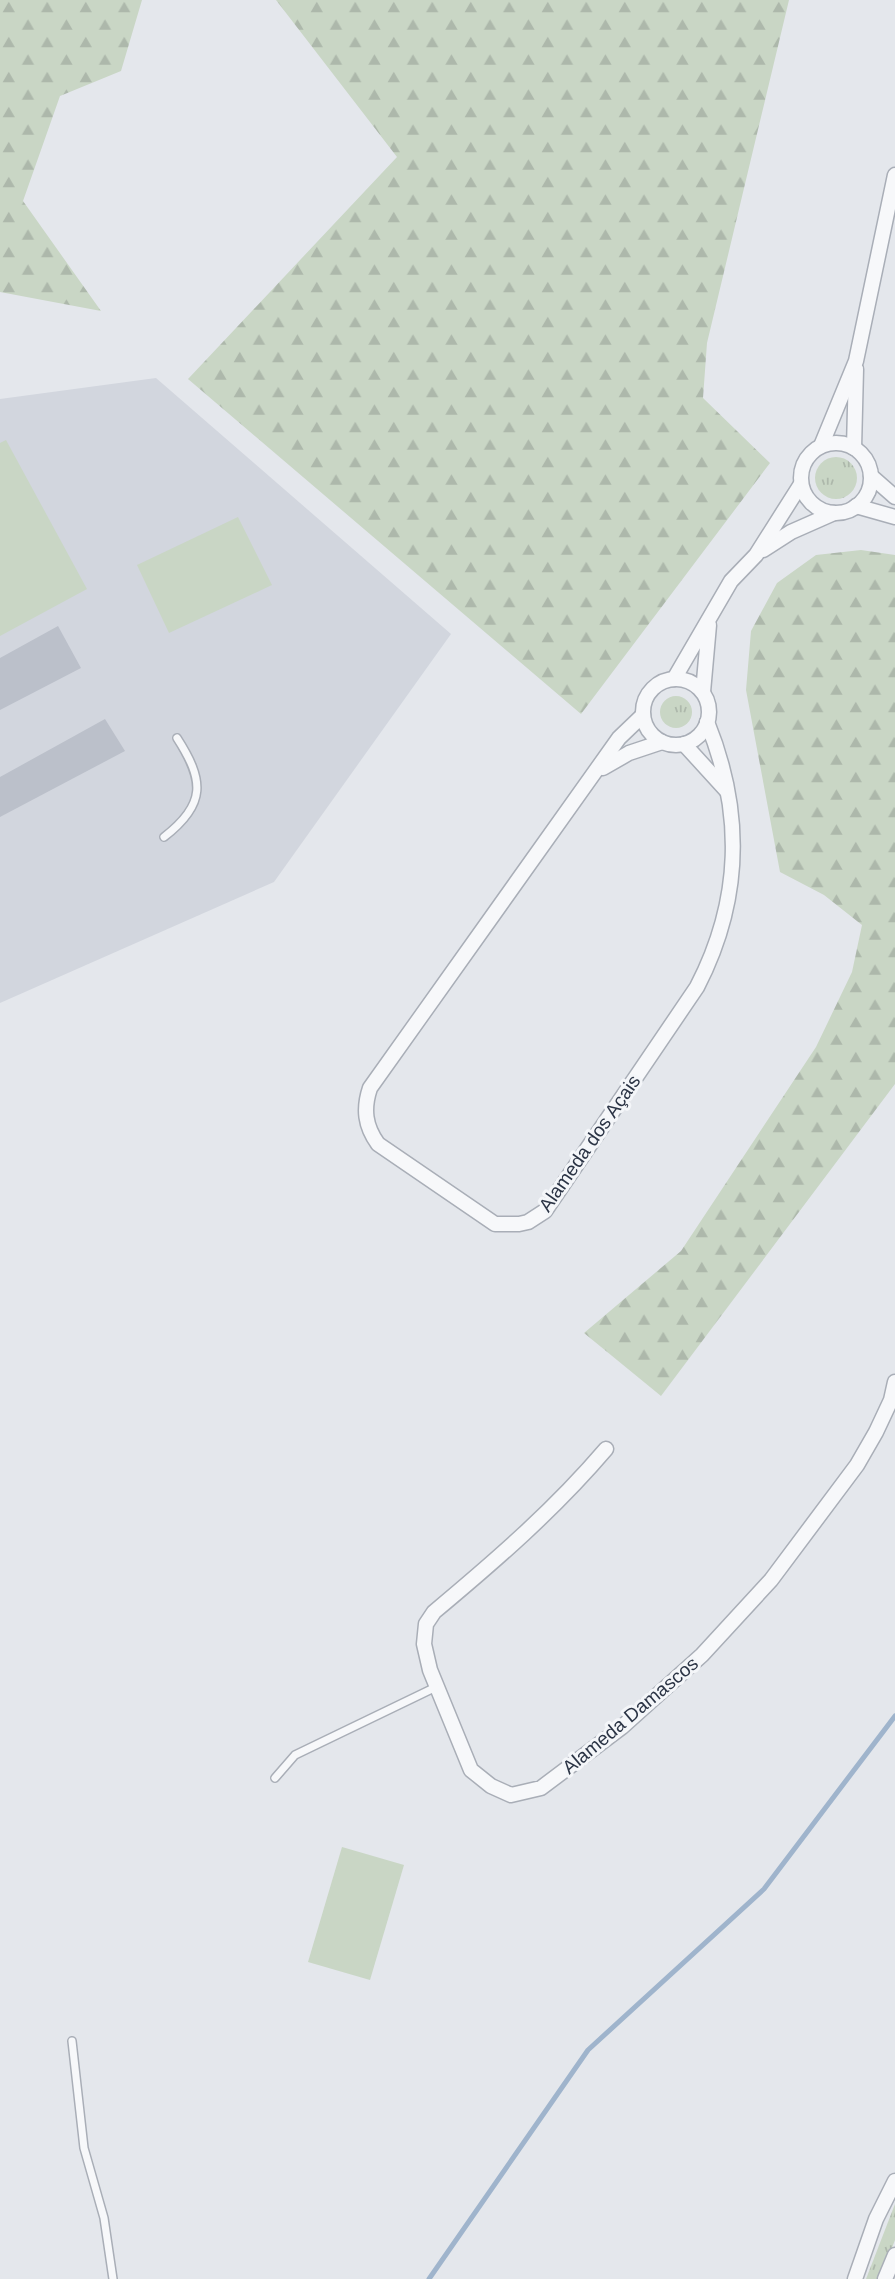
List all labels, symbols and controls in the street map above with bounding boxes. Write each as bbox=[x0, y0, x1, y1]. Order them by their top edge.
street label: Alameda dos Açais bbox=[534, 1071, 644, 1215]
street label: Alameda Damascos bbox=[558, 1653, 702, 1778]

